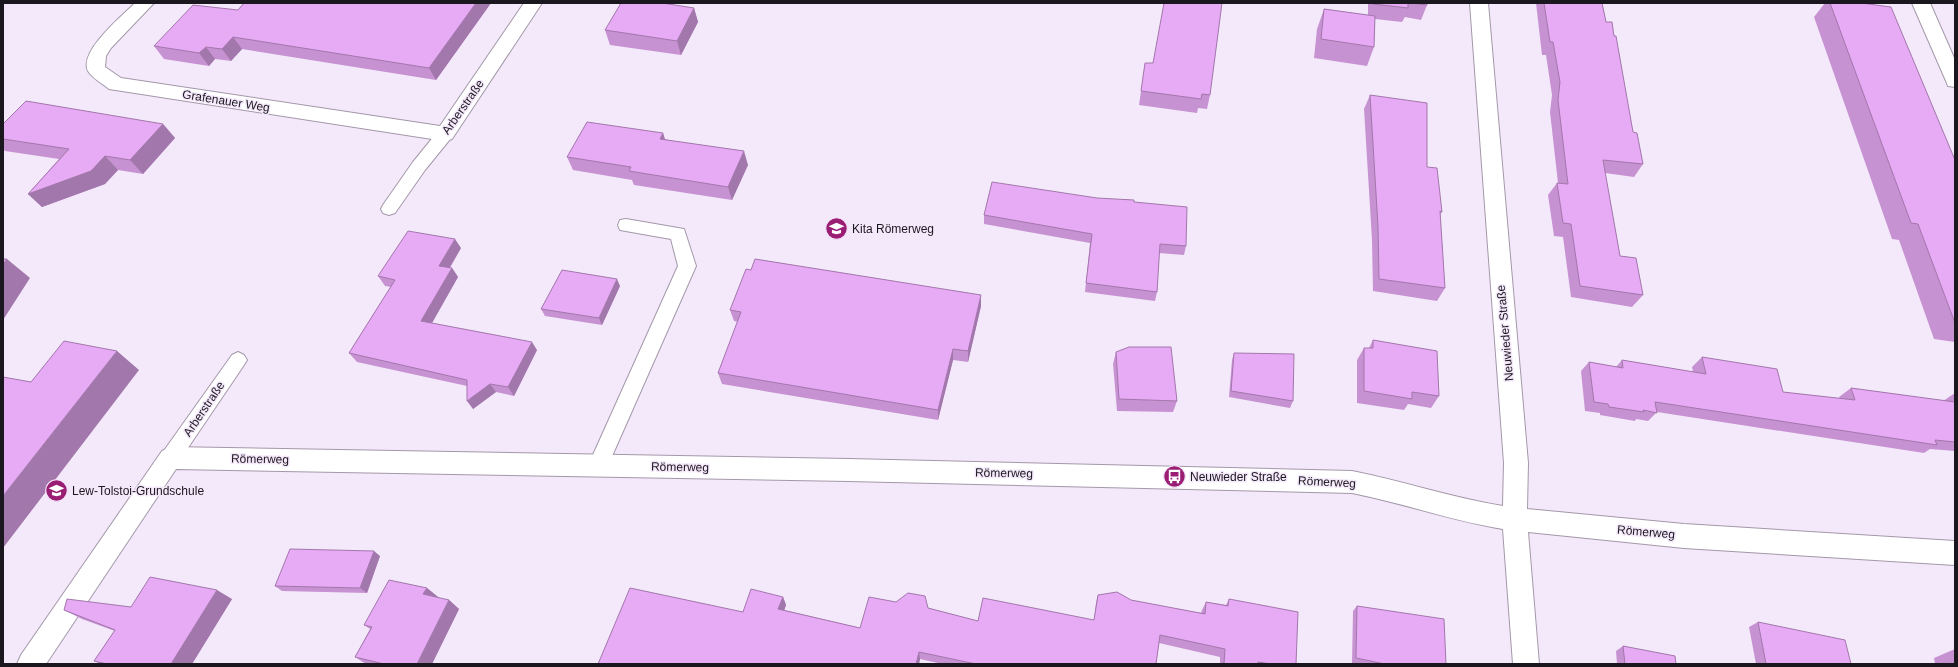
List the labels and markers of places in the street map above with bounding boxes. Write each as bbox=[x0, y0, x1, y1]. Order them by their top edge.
school or university icon: Kita Römerweg bbox=[823, 216, 849, 242]
place label: Kita Römerweg bbox=[852, 222, 934, 236]
bus stop icon: Neuwieder Straße bbox=[1162, 464, 1188, 490]
place label: Neuwieder Straße bbox=[1190, 470, 1287, 484]
school or university icon: Lew-Tolstoi-Grundschule bbox=[44, 478, 70, 504]
place label: Lew-Tolstoi-Grundschule bbox=[72, 484, 204, 498]

